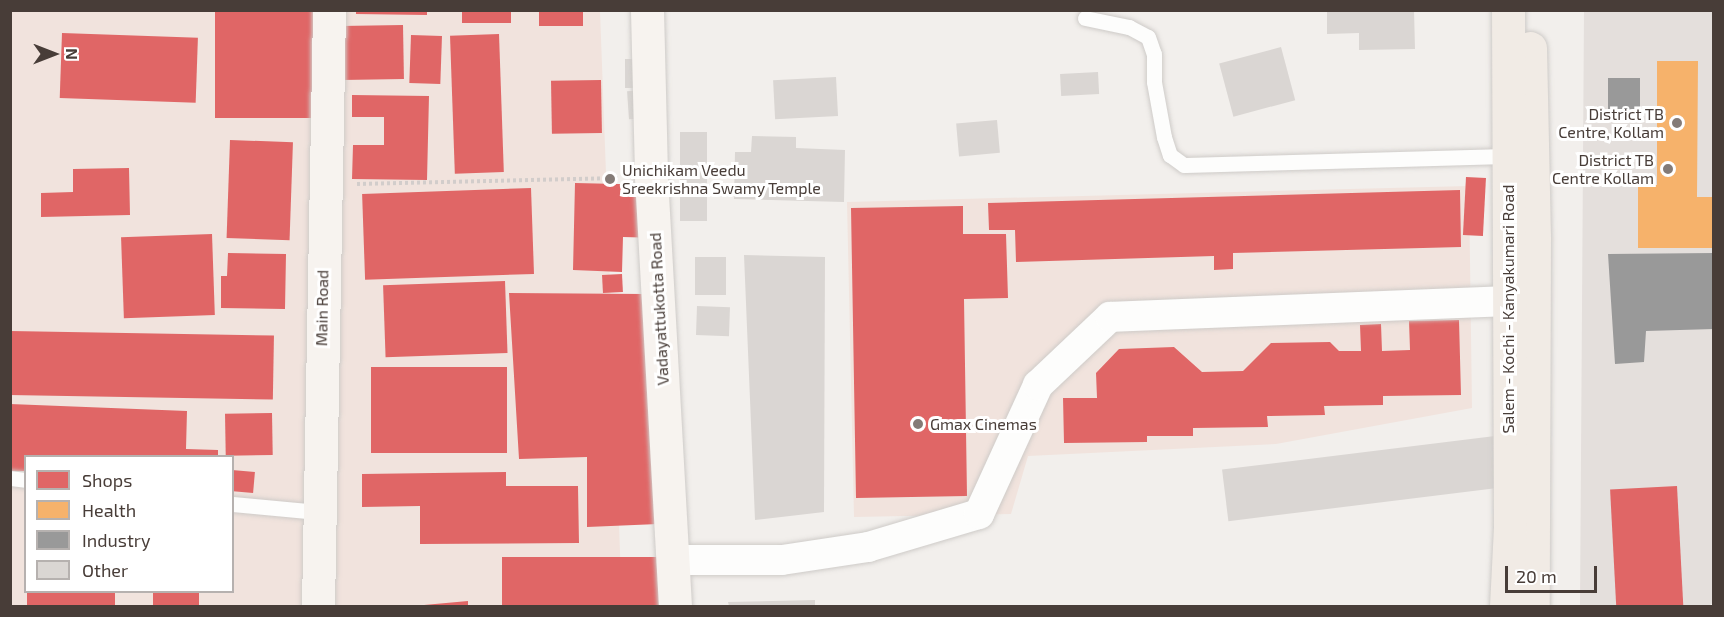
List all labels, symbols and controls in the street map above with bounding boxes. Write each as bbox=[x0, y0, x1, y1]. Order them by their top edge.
north arrow bbox=[24, 24, 84, 84]
text: N bbox=[63, 48, 82, 60]
place label: District TB Centre, Kollam bbox=[1558, 104, 1664, 142]
marker: District TB Centre, Kollam bbox=[1668, 114, 1686, 132]
place label: District TB Centre Kollam bbox=[1552, 150, 1654, 188]
place label: Unichikam Veedu Sreekrishna Swamy Temple bbox=[622, 160, 822, 198]
marker: District TB Centre Kollam bbox=[1659, 160, 1677, 178]
marker: Unichikam Veedu Sreekrishna Swamy Temple bbox=[603, 172, 617, 186]
street label: Salem - Kochi - Kanyakumari Road bbox=[1498, 185, 1518, 433]
street label: Vadayattukotta Road bbox=[645, 232, 673, 386]
street label: Main Road bbox=[312, 270, 332, 346]
place label: Gmax Cinemas bbox=[930, 414, 1037, 434]
marker: Gmax Cinemas bbox=[911, 417, 925, 431]
legend bbox=[24, 455, 234, 593]
text: Shops bbox=[82, 469, 132, 491]
text: Health bbox=[82, 499, 136, 521]
text: Industry bbox=[82, 529, 151, 551]
scale bar bbox=[1508, 554, 1600, 592]
text: Other bbox=[82, 559, 128, 581]
text: 20 m bbox=[1516, 565, 1557, 587]

